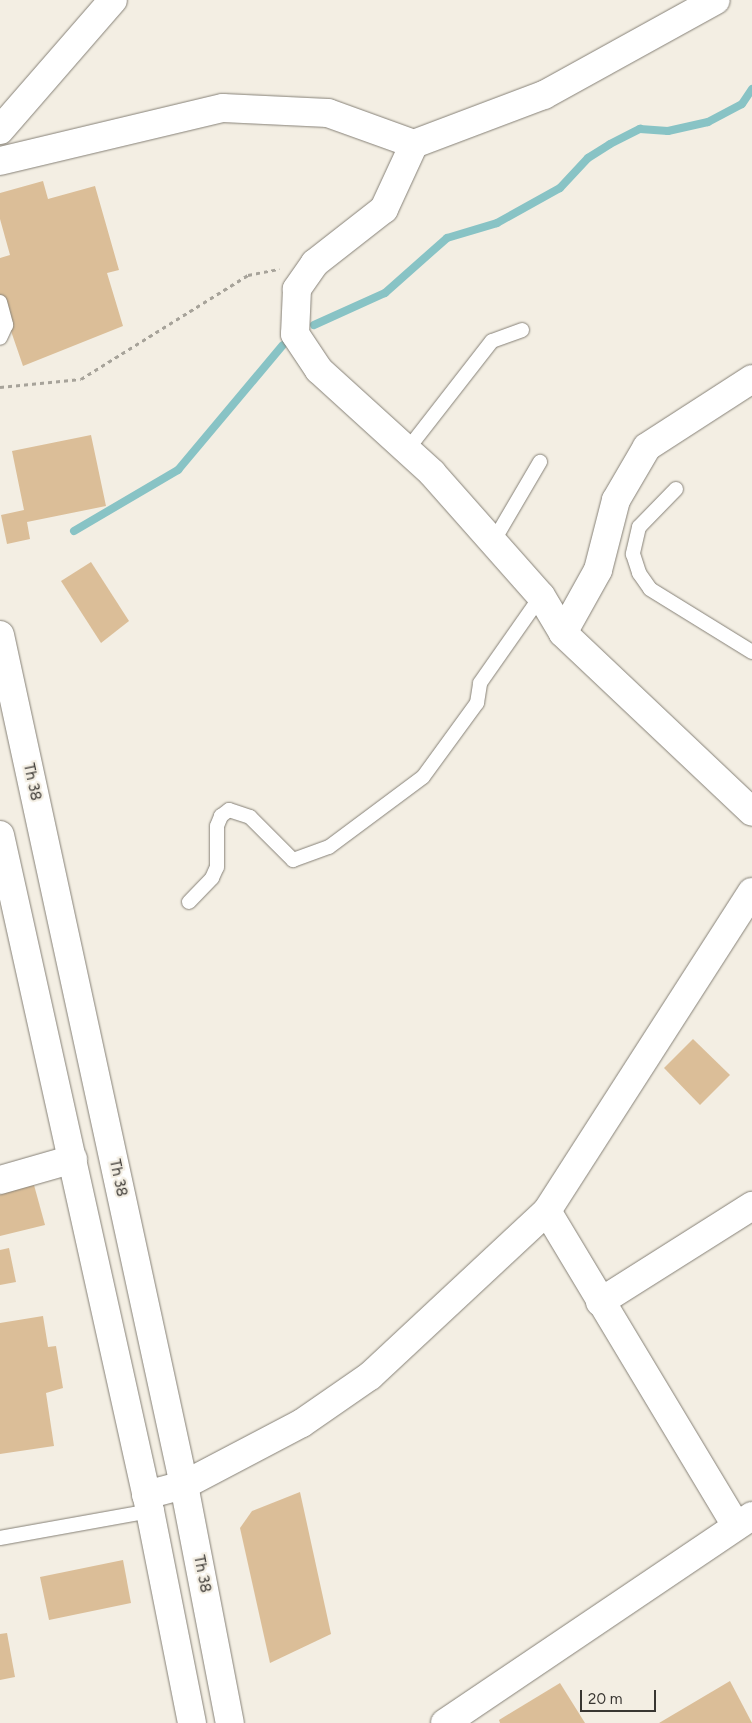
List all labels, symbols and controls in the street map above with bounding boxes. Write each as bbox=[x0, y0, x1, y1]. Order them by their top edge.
street label: Th 38 bbox=[19, 762, 45, 802]
street label: Th 38 bbox=[105, 1158, 131, 1198]
street label: Th 38 bbox=[190, 1554, 214, 1594]
scale bar bbox=[582, 1680, 658, 1712]
text: 20 m bbox=[588, 1690, 622, 1708]

